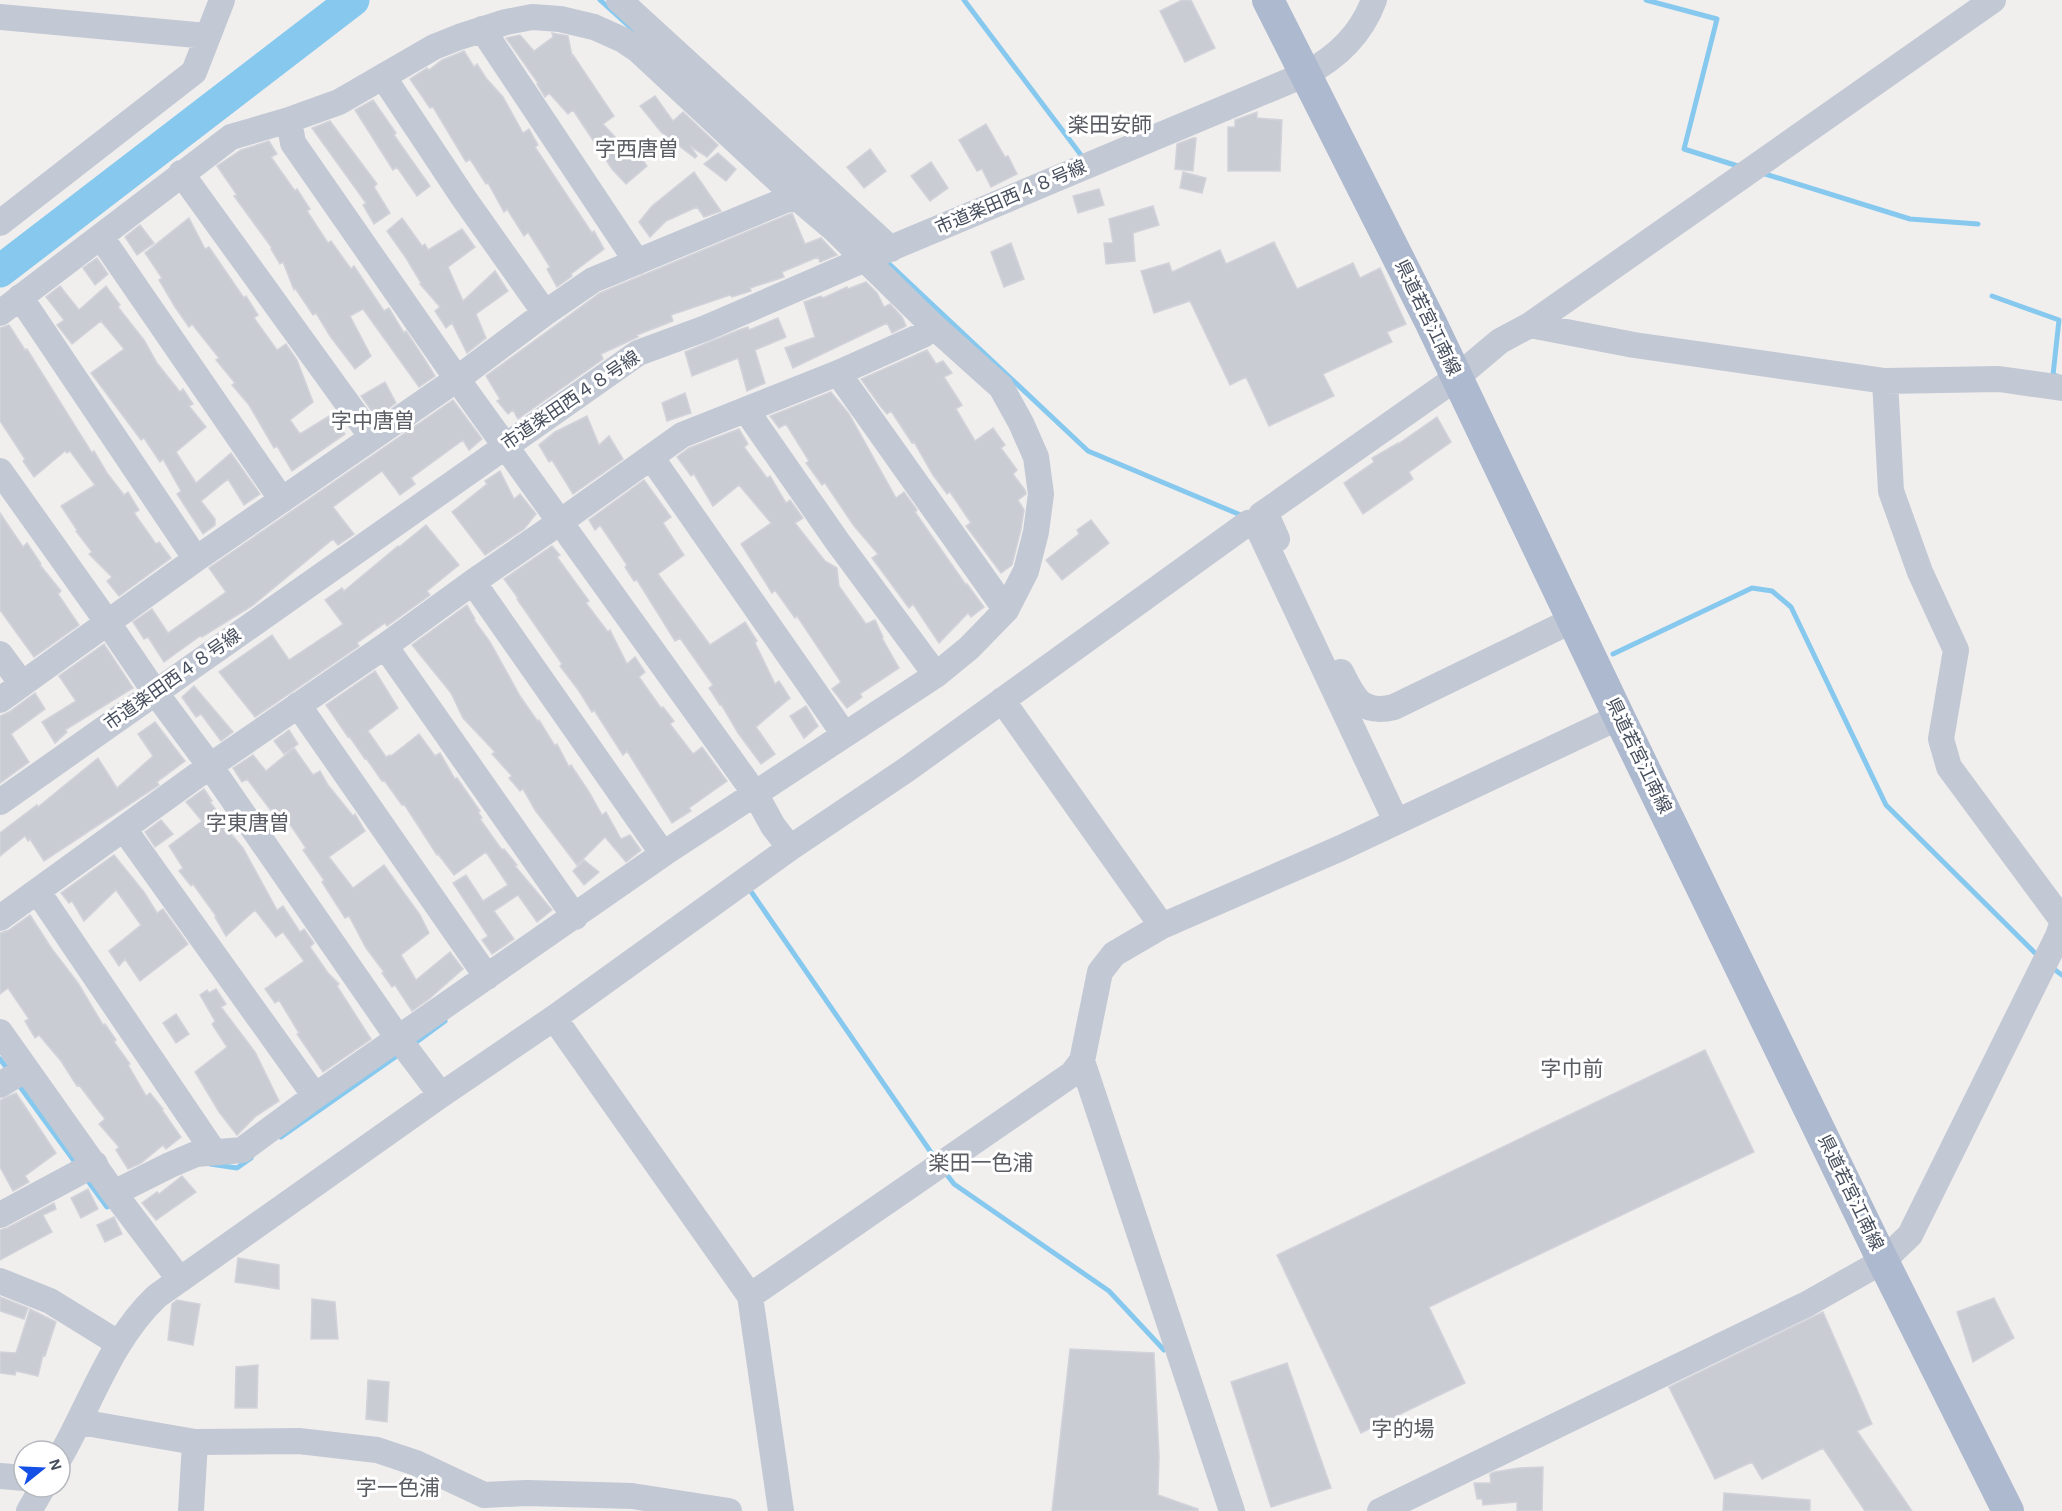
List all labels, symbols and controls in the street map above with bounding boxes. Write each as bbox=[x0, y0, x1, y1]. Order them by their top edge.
district label: 楽田安師 bbox=[1068, 114, 1152, 136]
district label: 字西唐曽 bbox=[595, 138, 679, 160]
street label: 市道楽田西４８号線 bbox=[932, 156, 1089, 238]
street label: 県道若宮江南線 bbox=[1391, 257, 1465, 379]
street label: 市道楽田西４８号線 bbox=[498, 347, 643, 454]
district label: 字中唐曽 bbox=[331, 410, 415, 432]
street label: 市道楽田西４８号線 bbox=[100, 625, 245, 734]
street label: 県道若宮江南線 bbox=[1602, 695, 1676, 817]
district label: 字東唐曽 bbox=[206, 812, 290, 834]
district label: 字巾前 bbox=[1541, 1058, 1604, 1080]
street label: 県道若宮江南線 bbox=[1814, 1132, 1888, 1254]
district label: 楽田一色浦 bbox=[929, 1152, 1034, 1174]
district label: 字的場 bbox=[1372, 1418, 1435, 1440]
north arrow bbox=[12, 1439, 72, 1499]
text: N bbox=[46, 1457, 65, 1472]
district label: 字一色浦 bbox=[356, 1477, 440, 1499]

